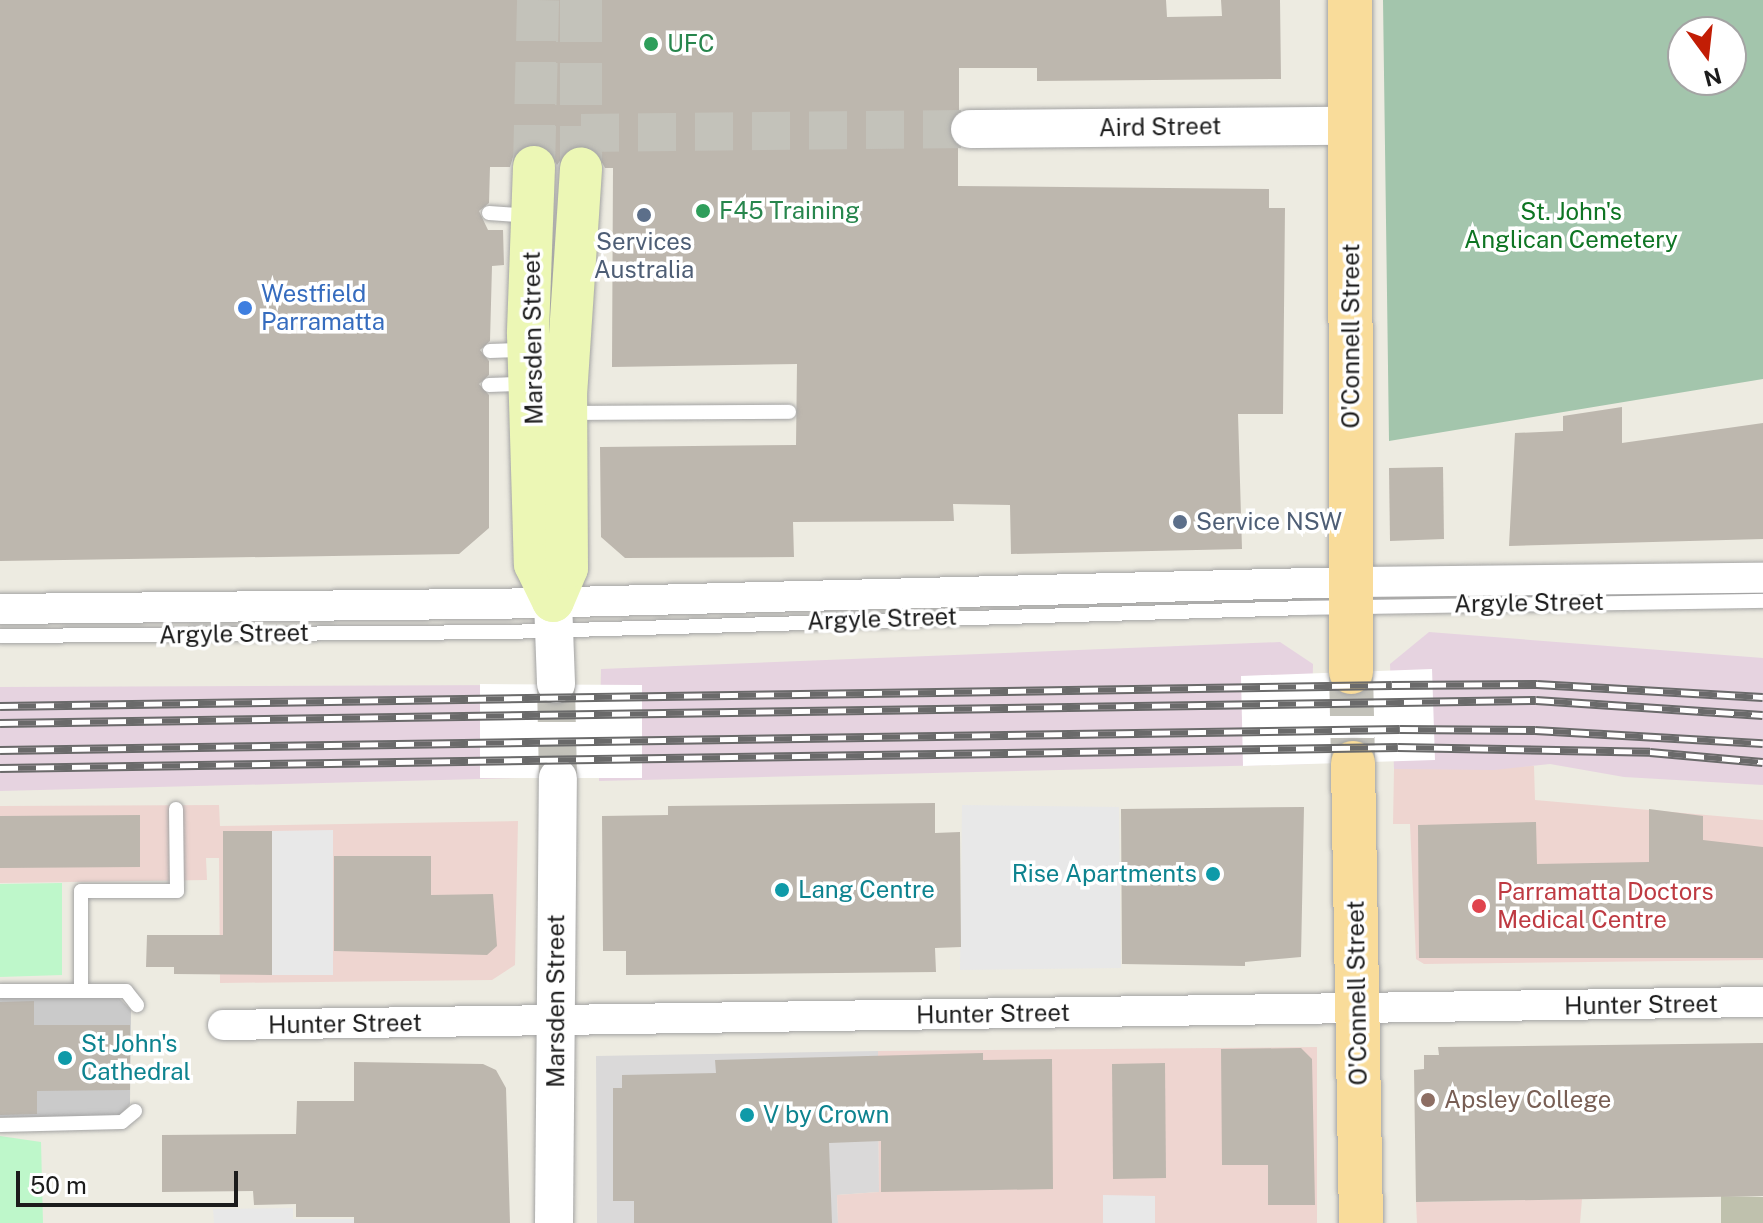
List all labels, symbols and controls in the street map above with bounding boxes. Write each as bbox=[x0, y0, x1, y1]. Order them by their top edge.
north arrow bbox=[1667, 16, 1747, 96]
place label: UFC bbox=[667, 30, 715, 58]
marker: UFC bbox=[642, 35, 660, 53]
text: N bbox=[1701, 62, 1724, 92]
street label: Aird Street bbox=[1098, 112, 1222, 142]
place label: F45 Training bbox=[719, 197, 860, 225]
park label: St. John's Anglican Cemetery bbox=[1464, 198, 1678, 254]
marker: F45 Training bbox=[694, 202, 712, 220]
marker: Services Australia bbox=[635, 206, 653, 224]
place label: Services Australia bbox=[594, 228, 694, 284]
street label: O'Connell Street bbox=[1337, 243, 1365, 429]
street label: Marsden Street bbox=[517, 251, 549, 425]
place label: Westfield Parramatta bbox=[261, 280, 385, 336]
marker: Westfield Parramatta bbox=[236, 299, 254, 317]
place label: Service NSW bbox=[1196, 508, 1342, 536]
marker: Service NSW bbox=[1171, 513, 1189, 531]
street label: Argyle Street bbox=[1454, 587, 1604, 619]
street label: Argyle Street bbox=[807, 602, 957, 636]
street label: Argyle Street bbox=[159, 618, 309, 650]
place label: Rise Apartments bbox=[1011, 860, 1197, 888]
marker: Rise Apartments bbox=[1204, 865, 1222, 883]
place label: Lang Centre bbox=[798, 876, 935, 904]
place label: Parramatta Doctors Medical Centre bbox=[1497, 878, 1714, 934]
marker: Lang Centre bbox=[773, 881, 791, 899]
marker: Parramatta Doctors Medical Centre bbox=[1468, 895, 1490, 917]
street label: O'Connell Street bbox=[1341, 900, 1373, 1086]
street label: Marsden Street bbox=[542, 914, 570, 1088]
street label: Hunter Street bbox=[1564, 989, 1718, 1021]
street label: Hunter Street bbox=[916, 998, 1070, 1030]
street label: Hunter Street bbox=[268, 1008, 422, 1040]
place label: St John's Cathedral bbox=[81, 1030, 191, 1086]
marker: St John's Cathedral bbox=[56, 1049, 74, 1067]
place label: Apsley College bbox=[1444, 1086, 1611, 1114]
marker: Apsley College bbox=[1419, 1091, 1437, 1109]
place label: V by Crown bbox=[763, 1101, 889, 1129]
marker: V by Crown bbox=[738, 1106, 756, 1124]
scale bar bbox=[20, 1155, 242, 1205]
text: 50 m bbox=[30, 1171, 87, 1199]

